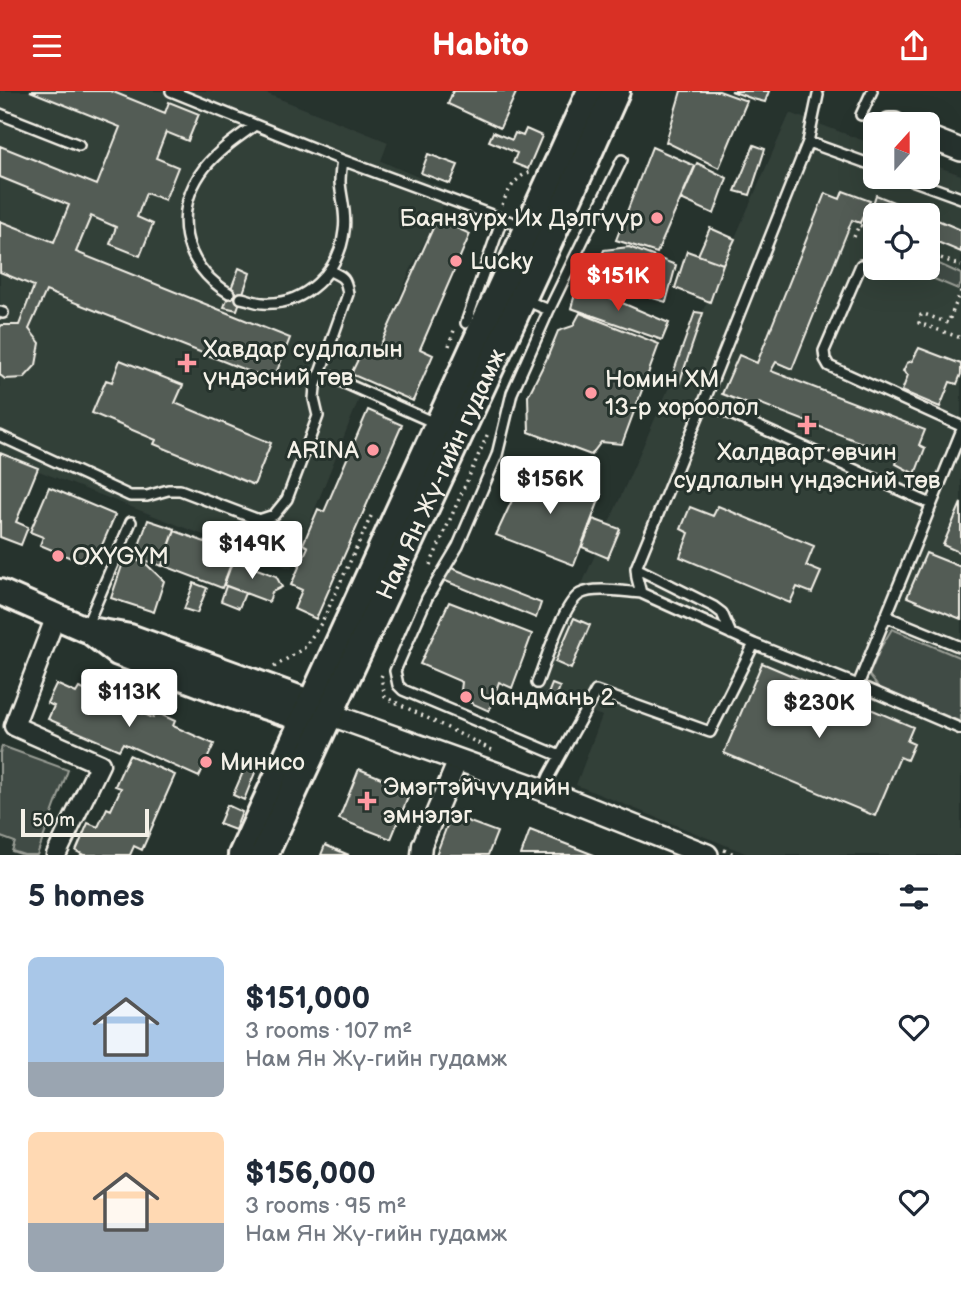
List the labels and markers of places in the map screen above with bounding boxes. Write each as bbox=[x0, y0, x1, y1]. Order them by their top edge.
place label: Баянзүрх Их Дэлгүүр bbox=[400, 204, 643, 233]
marker: Баянзүрх Их Дэлгүүр bbox=[649, 210, 665, 226]
place label: Lucky bbox=[470, 247, 533, 276]
marker: Lucky bbox=[448, 253, 464, 269]
pin: $151K bbox=[569, 253, 667, 313]
place label: Хавдар судлалын үндэсний төв bbox=[203, 335, 403, 392]
marker: Хавдар судлалын үндэсний төв bbox=[177, 353, 197, 373]
place label: Номин ХМ 13-р хороолол bbox=[605, 365, 759, 422]
marker: Номин ХМ 13-р хороолол bbox=[583, 385, 599, 401]
marker: Халдварт өвчин судлалын үндэсний төв bbox=[797, 415, 817, 435]
place label: ARINA bbox=[287, 436, 359, 465]
place label: Халдварт өвчин судлалын үндэсний төв bbox=[674, 438, 941, 495]
marker: ARINA bbox=[365, 442, 381, 458]
pin: $156K bbox=[501, 457, 599, 516]
pin: $149K bbox=[203, 521, 301, 581]
place label: OXYGYM bbox=[72, 542, 169, 571]
marker: OXYGYM bbox=[50, 548, 66, 564]
pin: $113K bbox=[80, 669, 178, 729]
pin: $230K bbox=[770, 681, 868, 740]
place label: Чандмань 2 bbox=[480, 683, 614, 712]
marker: Чандмань 2 bbox=[458, 689, 474, 705]
place label: Минисо bbox=[220, 748, 305, 777]
marker: Минисо bbox=[198, 754, 214, 770]
place label: Эмэгтэйчүүдийн эмнэлэг bbox=[383, 773, 570, 830]
marker: Эмэгтэйчүүдийн эмнэлэг bbox=[357, 791, 377, 811]

